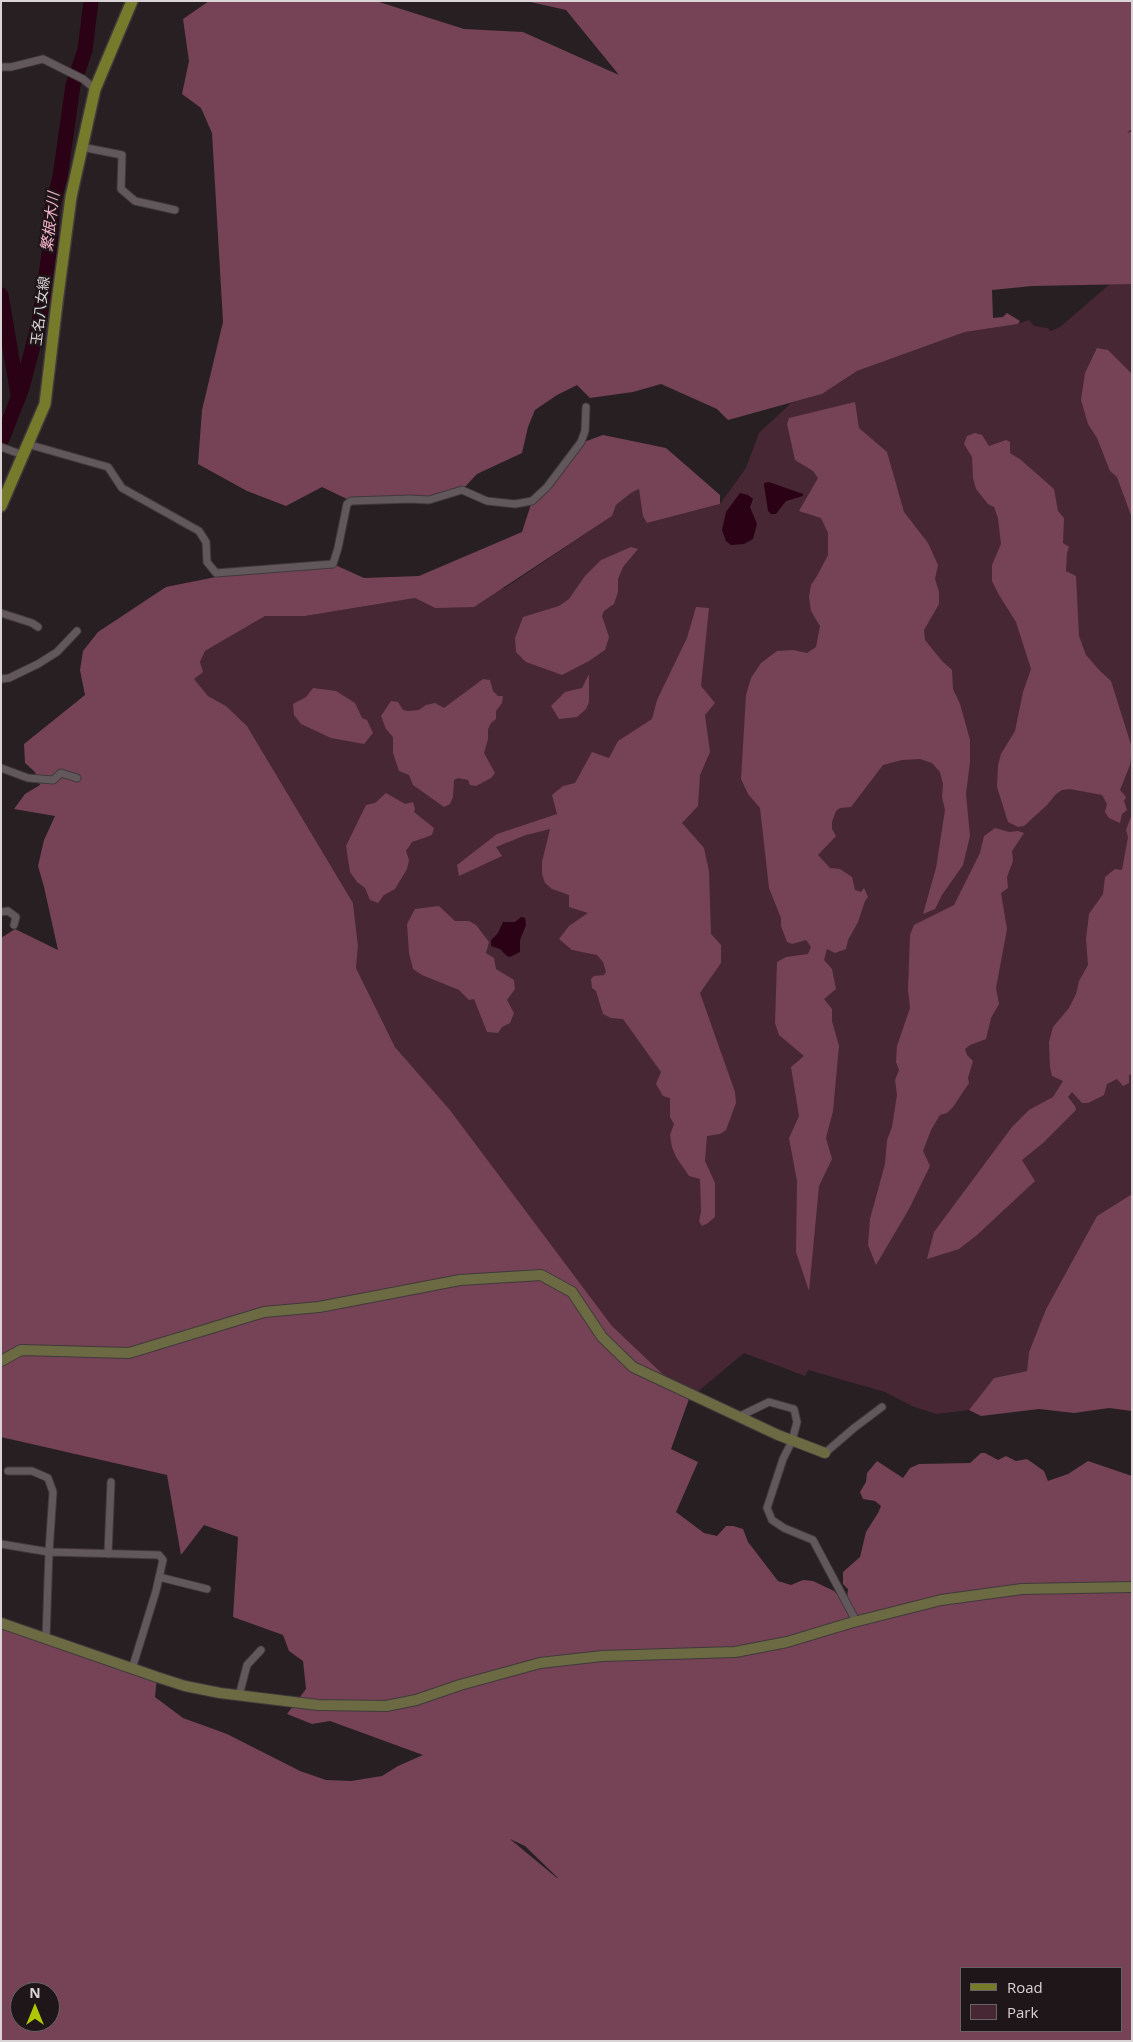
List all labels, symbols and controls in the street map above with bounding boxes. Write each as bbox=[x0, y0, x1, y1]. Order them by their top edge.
water label: 繁根木川 bbox=[38, 191, 64, 253]
street label: 玉名八女線 bbox=[28, 275, 54, 347]
legend bbox=[960, 1967, 1123, 2032]
text: Road bbox=[1007, 1977, 1043, 1997]
north arrow bbox=[10, 1982, 60, 2032]
text: N bbox=[29, 1983, 41, 2002]
text: Park bbox=[1007, 2002, 1038, 2022]

